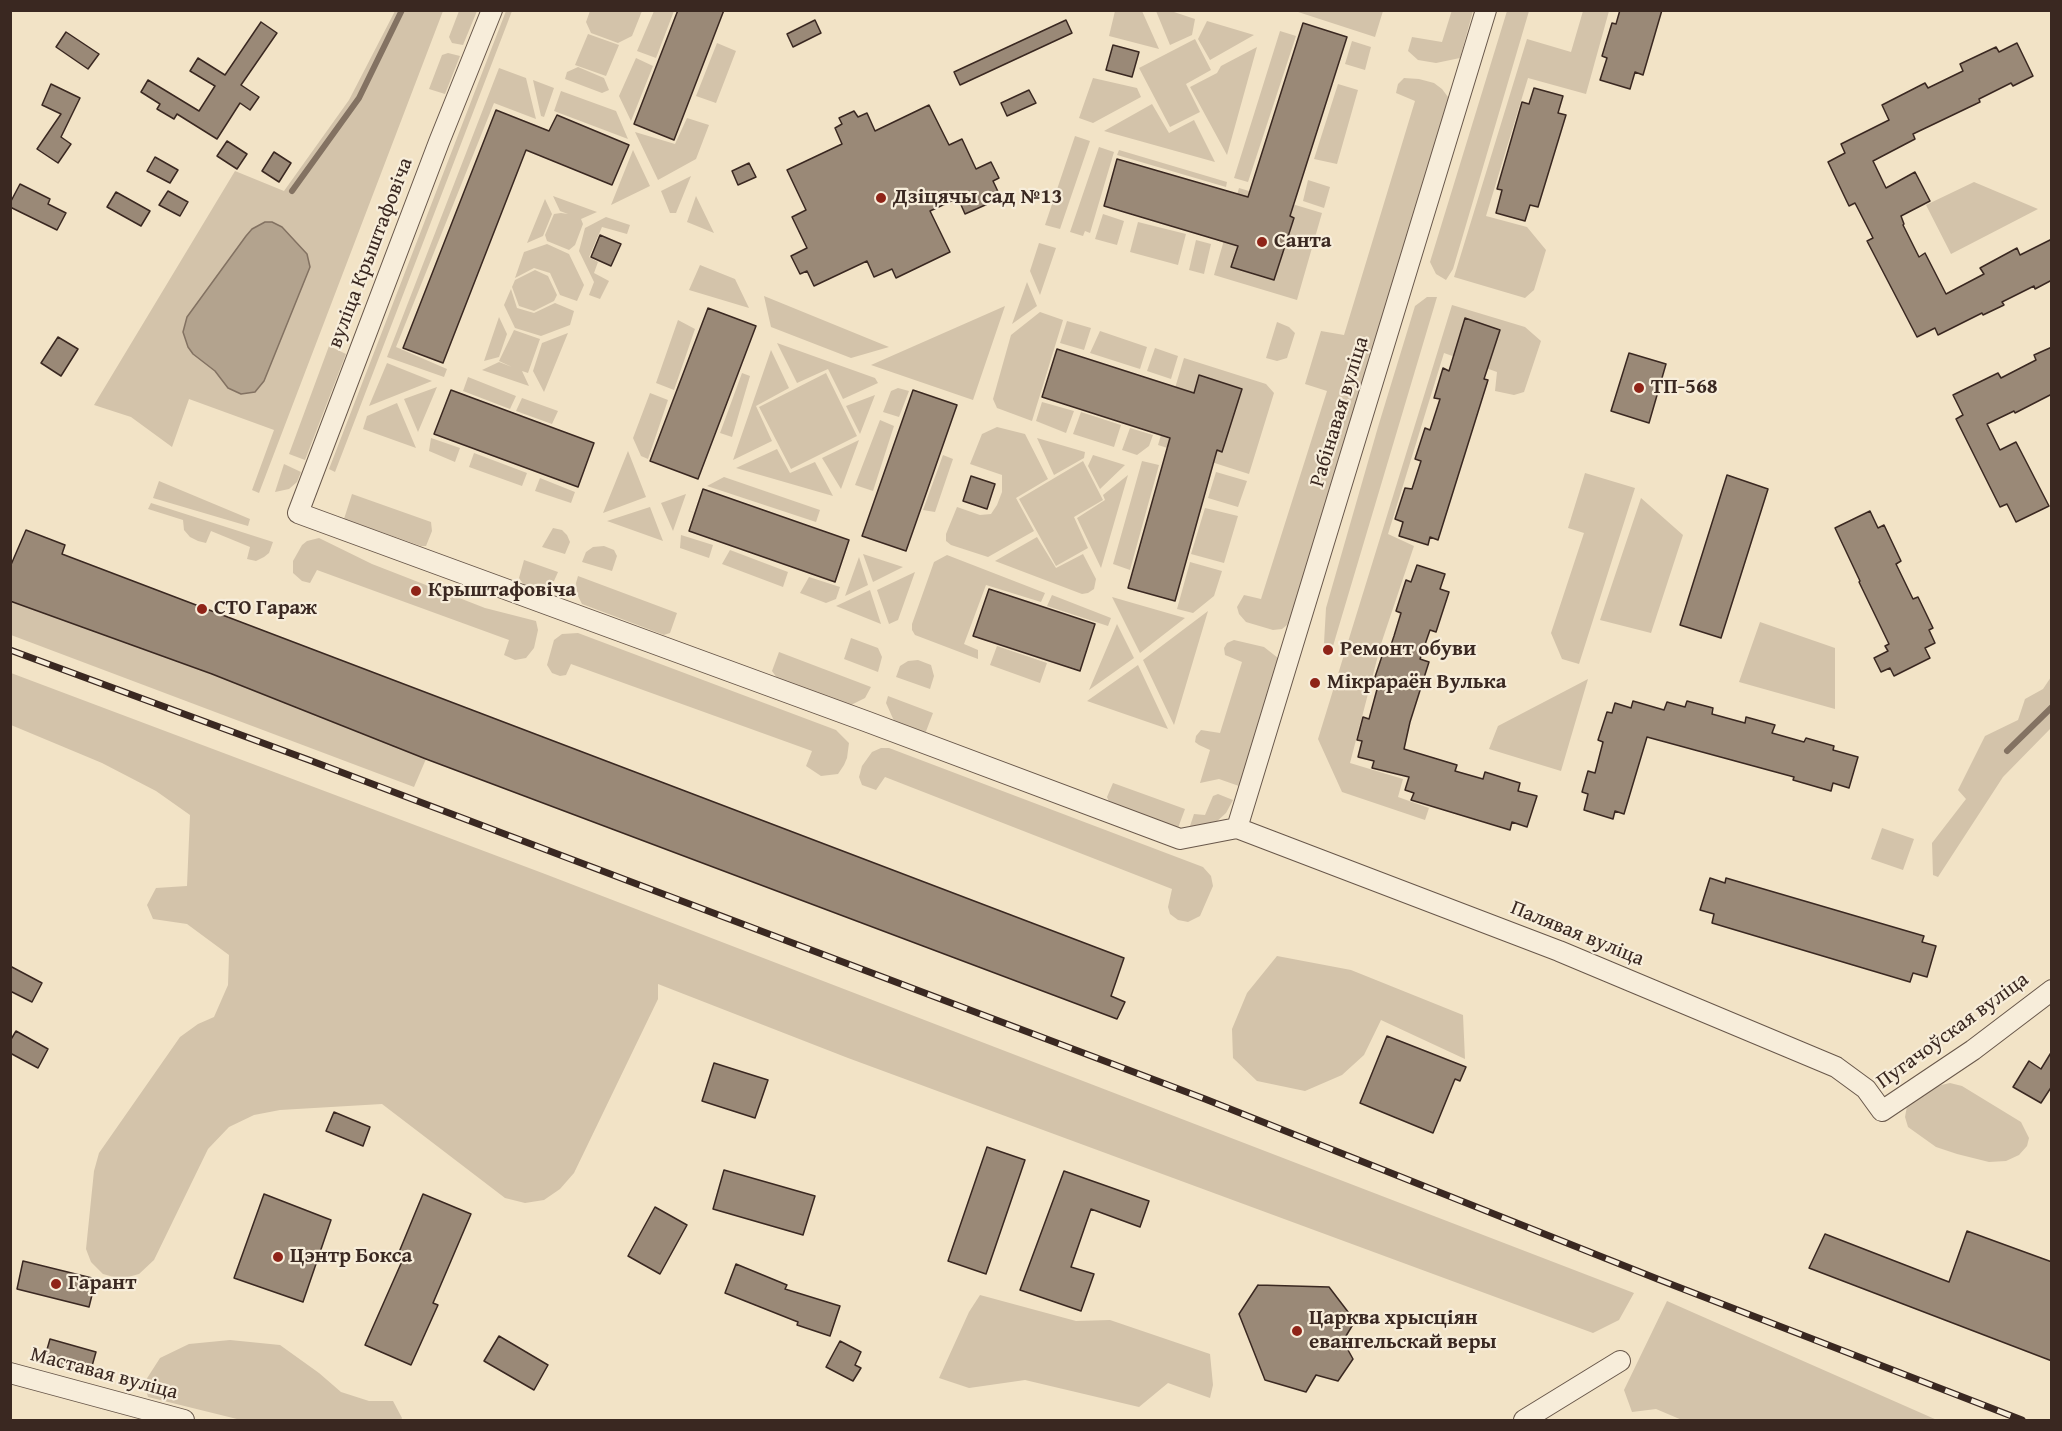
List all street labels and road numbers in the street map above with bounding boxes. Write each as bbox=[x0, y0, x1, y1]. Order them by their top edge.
street label: вуліца Крыштафовіча bbox=[323, 154, 419, 352]
street label: Рабінавая вуліца bbox=[1305, 334, 1375, 490]
street label: Палявая вуліца bbox=[1507, 896, 1647, 972]
street label: Пугачоўская вуліца bbox=[1872, 967, 2034, 1095]
street label: Маставая вуліца bbox=[27, 1342, 181, 1406]

